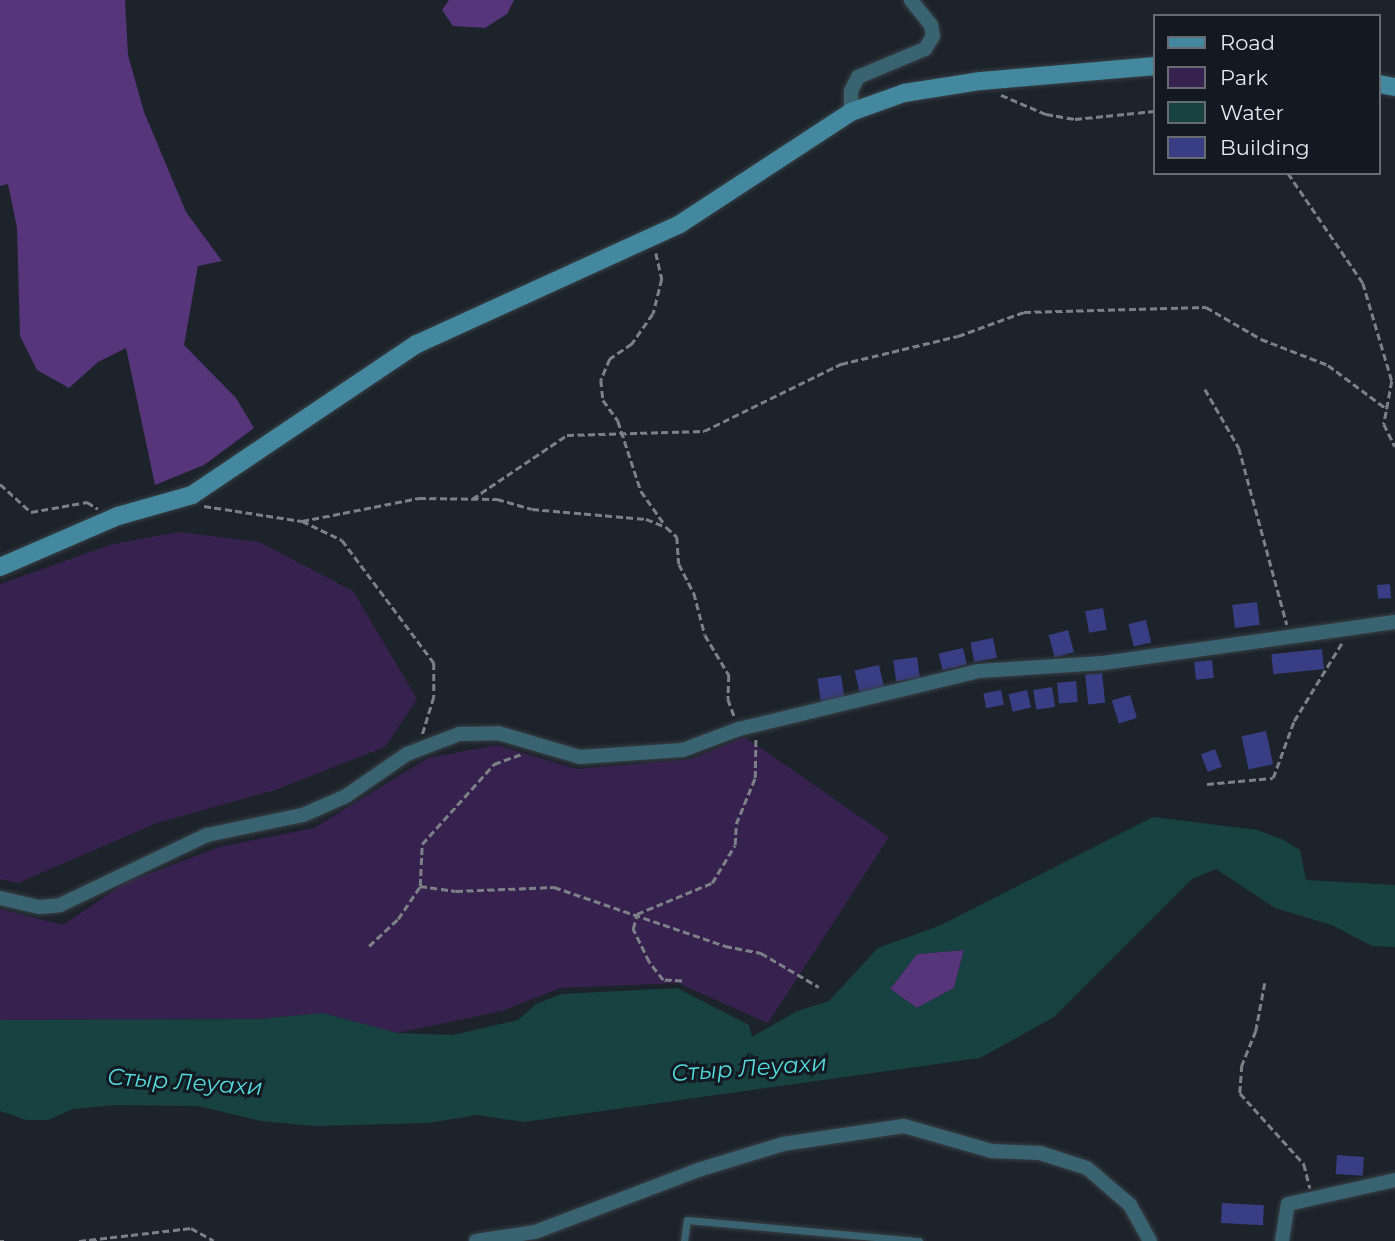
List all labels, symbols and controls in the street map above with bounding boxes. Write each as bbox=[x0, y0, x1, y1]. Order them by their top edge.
legend bbox=[1154, 14, 1381, 175]
text: Road bbox=[1220, 30, 1275, 55]
text: Park bbox=[1220, 65, 1268, 90]
text: Water bbox=[1220, 100, 1284, 125]
text: Building bbox=[1220, 135, 1310, 160]
water label: Стыр Леуахи bbox=[670, 1049, 828, 1087]
water label: Стыр Леуахи bbox=[106, 1063, 264, 1101]

